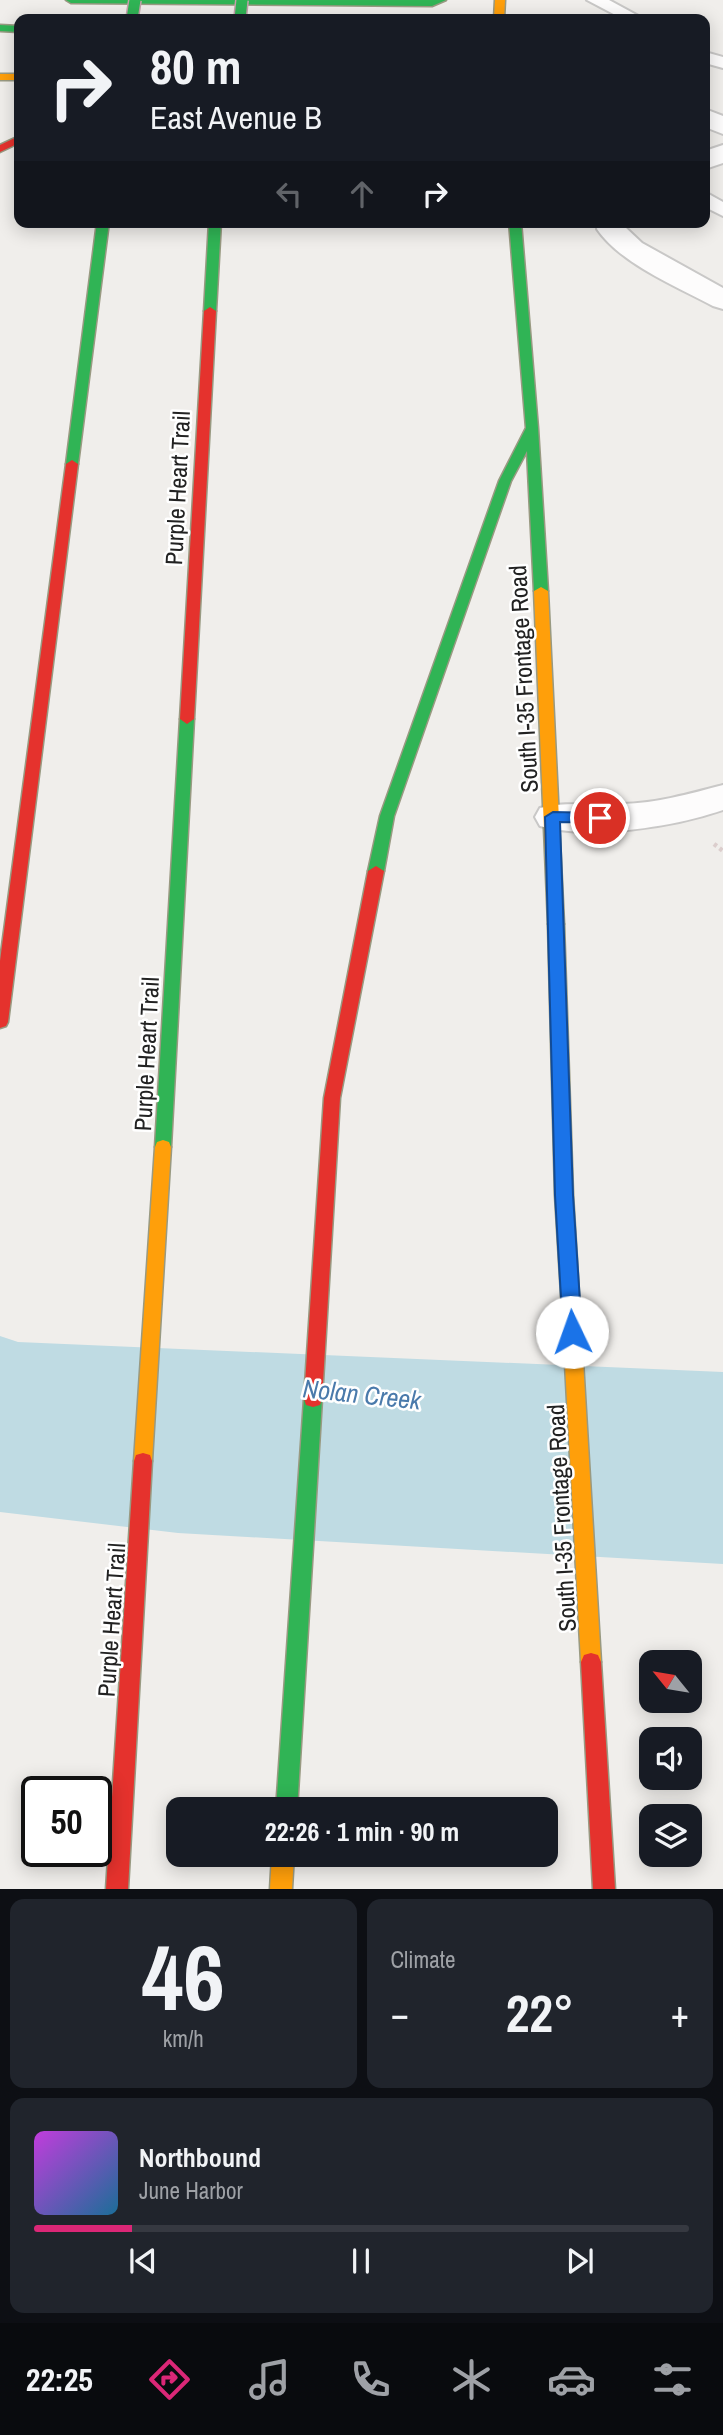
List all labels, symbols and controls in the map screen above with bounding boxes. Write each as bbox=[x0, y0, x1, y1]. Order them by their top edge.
text: 80 m bbox=[150, 33, 242, 99]
icon: right bbox=[35, 42, 126, 133]
text: East Avenue B bbox=[150, 96, 322, 139]
icon: left bbox=[270, 175, 308, 213]
icon: ahead bbox=[343, 175, 381, 213]
icon: right bbox=[416, 175, 454, 213]
street label: Purple Heart Trail bbox=[157, 410, 197, 566]
street label: South I-35 Frontage Road bbox=[501, 565, 545, 793]
pin bbox=[570, 788, 630, 848]
icon: arrive bbox=[581, 799, 619, 837]
street label: Purple Heart Trail bbox=[126, 976, 166, 1132]
position arrow bbox=[535, 1295, 609, 1369]
water label: Nolan Creek bbox=[301, 1370, 424, 1418]
street label: South I-35 Frontage Road bbox=[539, 1404, 583, 1632]
street label: Purple Heart Trail bbox=[90, 1542, 132, 1698]
north arrow bbox=[639, 1650, 702, 1713]
map controls bbox=[639, 1650, 702, 1867]
button: sound bbox=[639, 1727, 702, 1790]
speed limit sign: 50 bbox=[21, 1776, 112, 1867]
button: layers bbox=[639, 1804, 702, 1867]
text: 22:26 · 1 min · 90 m bbox=[265, 1814, 459, 1849]
text: 46 bbox=[142, 1916, 225, 2038]
text: Climate bbox=[391, 1944, 455, 1975]
text: 22° bbox=[506, 1978, 574, 2048]
text: − bbox=[391, 1988, 409, 2039]
text: + bbox=[671, 1988, 689, 2039]
text: km/h bbox=[163, 2023, 204, 2054]
text: Northbound bbox=[139, 2140, 261, 2175]
text: June Harbor bbox=[139, 2175, 243, 2206]
icon: previous bbox=[124, 2242, 162, 2280]
icon: pause bbox=[342, 2242, 380, 2280]
icon: next bbox=[561, 2242, 599, 2280]
icon: directions bbox=[145, 2355, 194, 2404]
icon: music bbox=[245, 2355, 294, 2404]
icon: phone bbox=[346, 2355, 395, 2404]
icon: climate bbox=[447, 2355, 496, 2404]
icon: car bbox=[547, 2355, 596, 2404]
icon: filters bbox=[648, 2355, 697, 2404]
text: 22:25 bbox=[26, 2358, 93, 2401]

